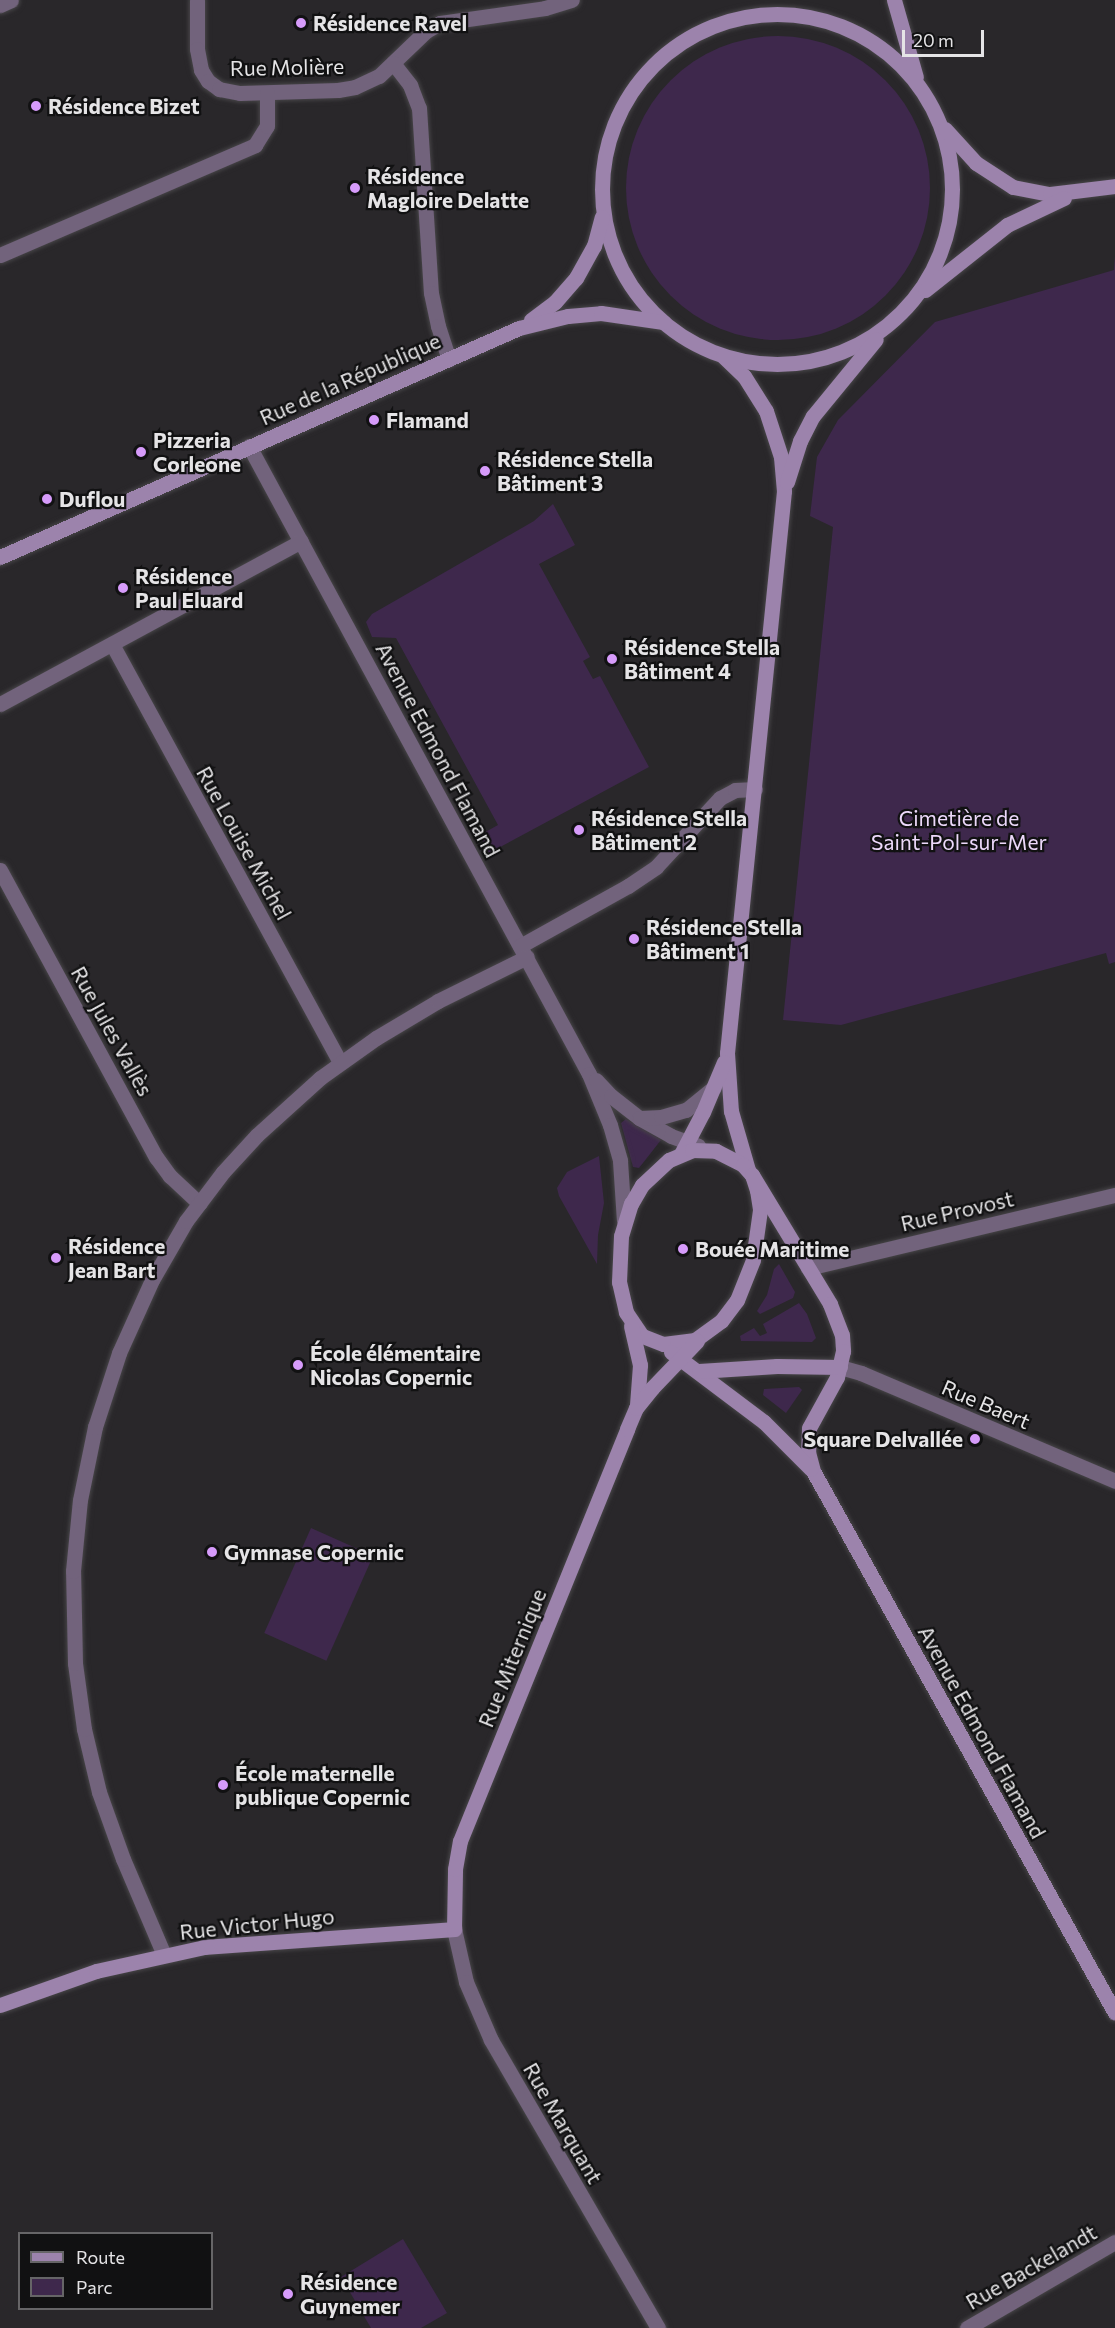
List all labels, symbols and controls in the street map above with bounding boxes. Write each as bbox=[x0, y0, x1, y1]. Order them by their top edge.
place label: Résidence Ravel bbox=[313, 10, 467, 36]
marker: Résidence Ravel bbox=[294, 16, 308, 30]
scale bar bbox=[905, 18, 988, 56]
text: 20 m bbox=[913, 29, 954, 51]
street label: Rue Molière bbox=[230, 53, 344, 81]
place label: Résidence Bizet bbox=[48, 93, 200, 119]
marker: Résidence Bizet bbox=[29, 99, 43, 113]
place label: Résidence Magloire Delatte bbox=[367, 163, 529, 213]
marker: Résidence Magloire Delatte bbox=[348, 181, 362, 195]
street label: Rue de la République bbox=[256, 328, 444, 430]
place label: Flamand bbox=[386, 407, 469, 433]
marker: Flamand bbox=[367, 413, 381, 427]
place label: Pizzeria Corleone bbox=[153, 427, 241, 477]
marker: Pizzeria Corleone bbox=[134, 445, 148, 459]
place label: Résidence Stella Bâtiment 3 bbox=[497, 446, 653, 496]
marker: Résidence Stella Bâtiment 3 bbox=[478, 464, 492, 478]
place label: Duflou bbox=[59, 486, 125, 512]
marker: Duflou bbox=[40, 492, 54, 506]
place label: Résidence Paul Eluard bbox=[135, 563, 243, 613]
marker: Résidence Paul Eluard bbox=[116, 581, 130, 595]
place label: Résidence Stella Bâtiment 4 bbox=[624, 634, 780, 684]
street label: Avenue Edmond Flamand bbox=[371, 638, 505, 862]
marker: Résidence Stella Bâtiment 4 bbox=[605, 652, 619, 666]
street label: Rue Louise Michel bbox=[191, 762, 297, 924]
place label: Résidence Stella Bâtiment 2 bbox=[591, 805, 747, 855]
park label: Cimetière de Saint-Pol-sur-Mer bbox=[871, 805, 1047, 855]
marker: Résidence Stella Bâtiment 2 bbox=[572, 823, 586, 837]
place label: Résidence Stella Bâtiment 1 bbox=[646, 914, 802, 964]
marker: Résidence Stella Bâtiment 1 bbox=[627, 932, 641, 946]
street label: Rue Jules Vallès bbox=[66, 962, 158, 1100]
street label: Rue Provost bbox=[898, 1186, 1016, 1236]
place label: Résidence Jean Bart bbox=[68, 1233, 165, 1283]
place label: Bouée Maritime bbox=[695, 1236, 849, 1262]
marker: Bouée Maritime bbox=[676, 1242, 690, 1256]
marker: Résidence Jean Bart bbox=[49, 1251, 63, 1265]
place label: École élémentaire Nicolas Copernic bbox=[310, 1340, 481, 1390]
marker: École élémentaire Nicolas Copernic bbox=[291, 1358, 305, 1372]
street label: Rue Baert bbox=[938, 1374, 1034, 1434]
place label: Square Delvallée bbox=[804, 1426, 963, 1452]
marker: Square Delvallée bbox=[968, 1432, 982, 1446]
place label: Gymnase Copernic bbox=[224, 1539, 404, 1565]
marker: Gymnase Copernic bbox=[205, 1545, 219, 1559]
street label: Rue Miternique bbox=[473, 1585, 551, 1731]
street label: Avenue Edmond Flamand bbox=[913, 1621, 1051, 1843]
place label: École maternelle publique Copernic bbox=[235, 1760, 410, 1810]
marker: École maternelle publique Copernic bbox=[216, 1778, 230, 1792]
street label: Rue Victor Hugo bbox=[178, 1903, 336, 1945]
street label: Rue Marquant bbox=[518, 2058, 608, 2188]
street label: Rue Backelandt bbox=[961, 2219, 1101, 2315]
legend bbox=[18, 2232, 213, 2310]
text: Route bbox=[76, 2246, 125, 2268]
place label: Résidence Guynemer bbox=[300, 2269, 400, 2319]
text: Parc bbox=[76, 2276, 113, 2298]
marker: Résidence Guynemer bbox=[281, 2287, 295, 2301]

